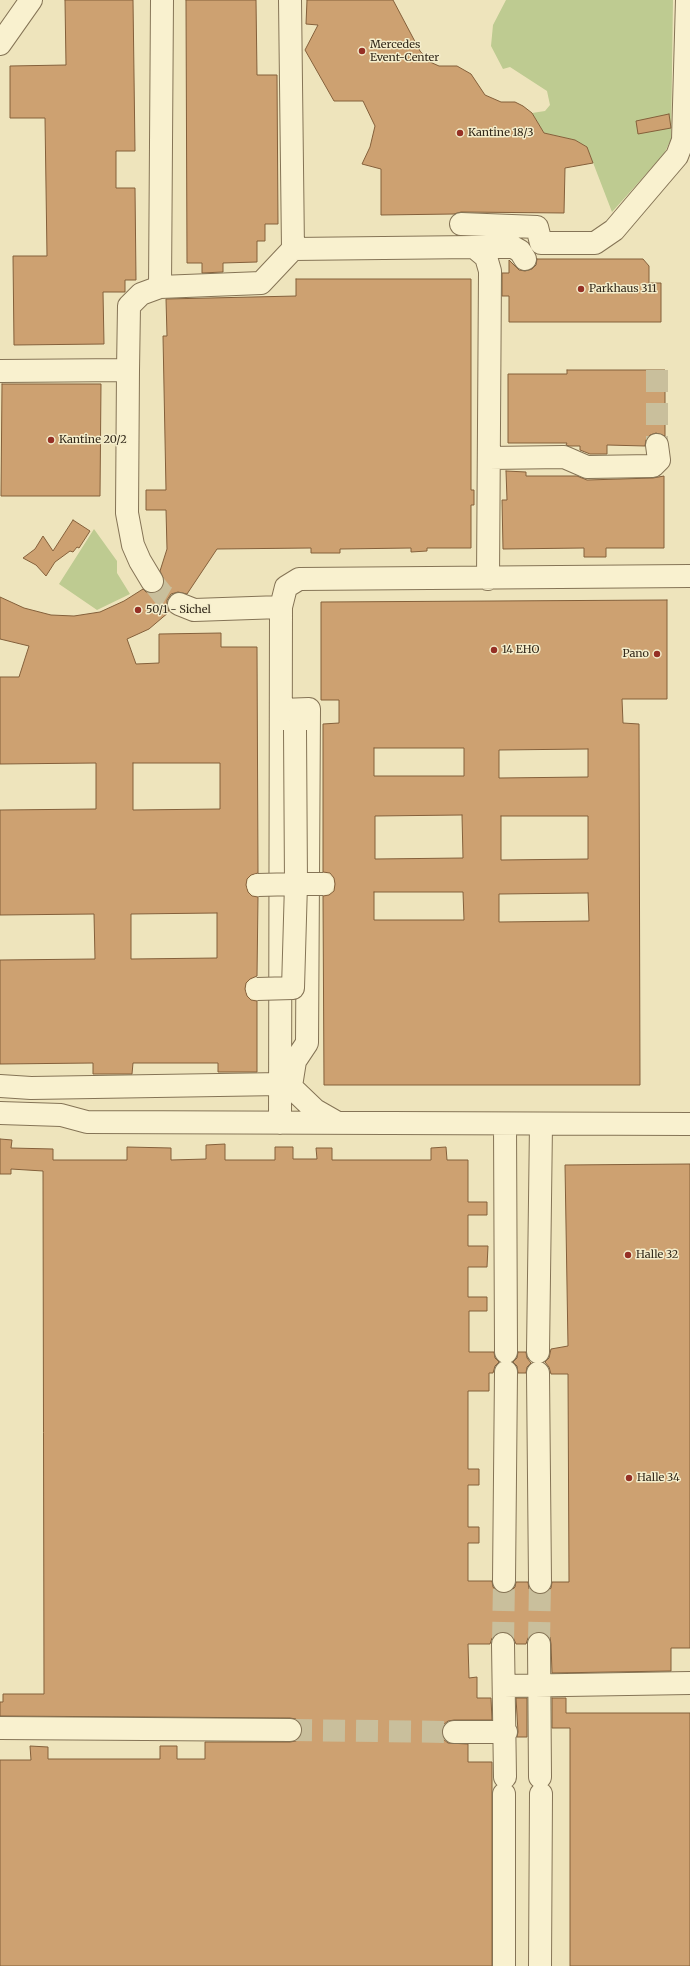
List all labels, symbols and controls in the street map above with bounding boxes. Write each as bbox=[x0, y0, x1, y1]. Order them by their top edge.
place label: Mercedes Event-Center bbox=[370, 38, 439, 64]
marker: Mercedes Event-Center bbox=[357, 46, 367, 56]
place label: Kantine 18/3 bbox=[468, 126, 534, 140]
marker: Kantine 18/3 bbox=[455, 128, 465, 138]
place label: Parkhaus 311 bbox=[589, 282, 657, 296]
marker: Parkhaus 311 bbox=[576, 284, 586, 294]
place label: Kantine 20/2 bbox=[59, 433, 127, 447]
marker: Kantine 20/2 bbox=[46, 435, 56, 445]
place label: 50/1 - Sichel bbox=[146, 603, 211, 617]
marker: 50/1 - Sichel bbox=[133, 605, 143, 615]
place label: 14 EHO bbox=[502, 643, 539, 657]
marker: 14 EHO bbox=[489, 645, 499, 655]
place label: Pano bbox=[623, 647, 649, 661]
marker: Pano bbox=[652, 649, 662, 659]
place label: Halle 32 bbox=[636, 1248, 678, 1262]
marker: Halle 32 bbox=[623, 1250, 633, 1260]
place label: Halle 34 bbox=[637, 1471, 680, 1485]
marker: Halle 34 bbox=[624, 1473, 634, 1483]

